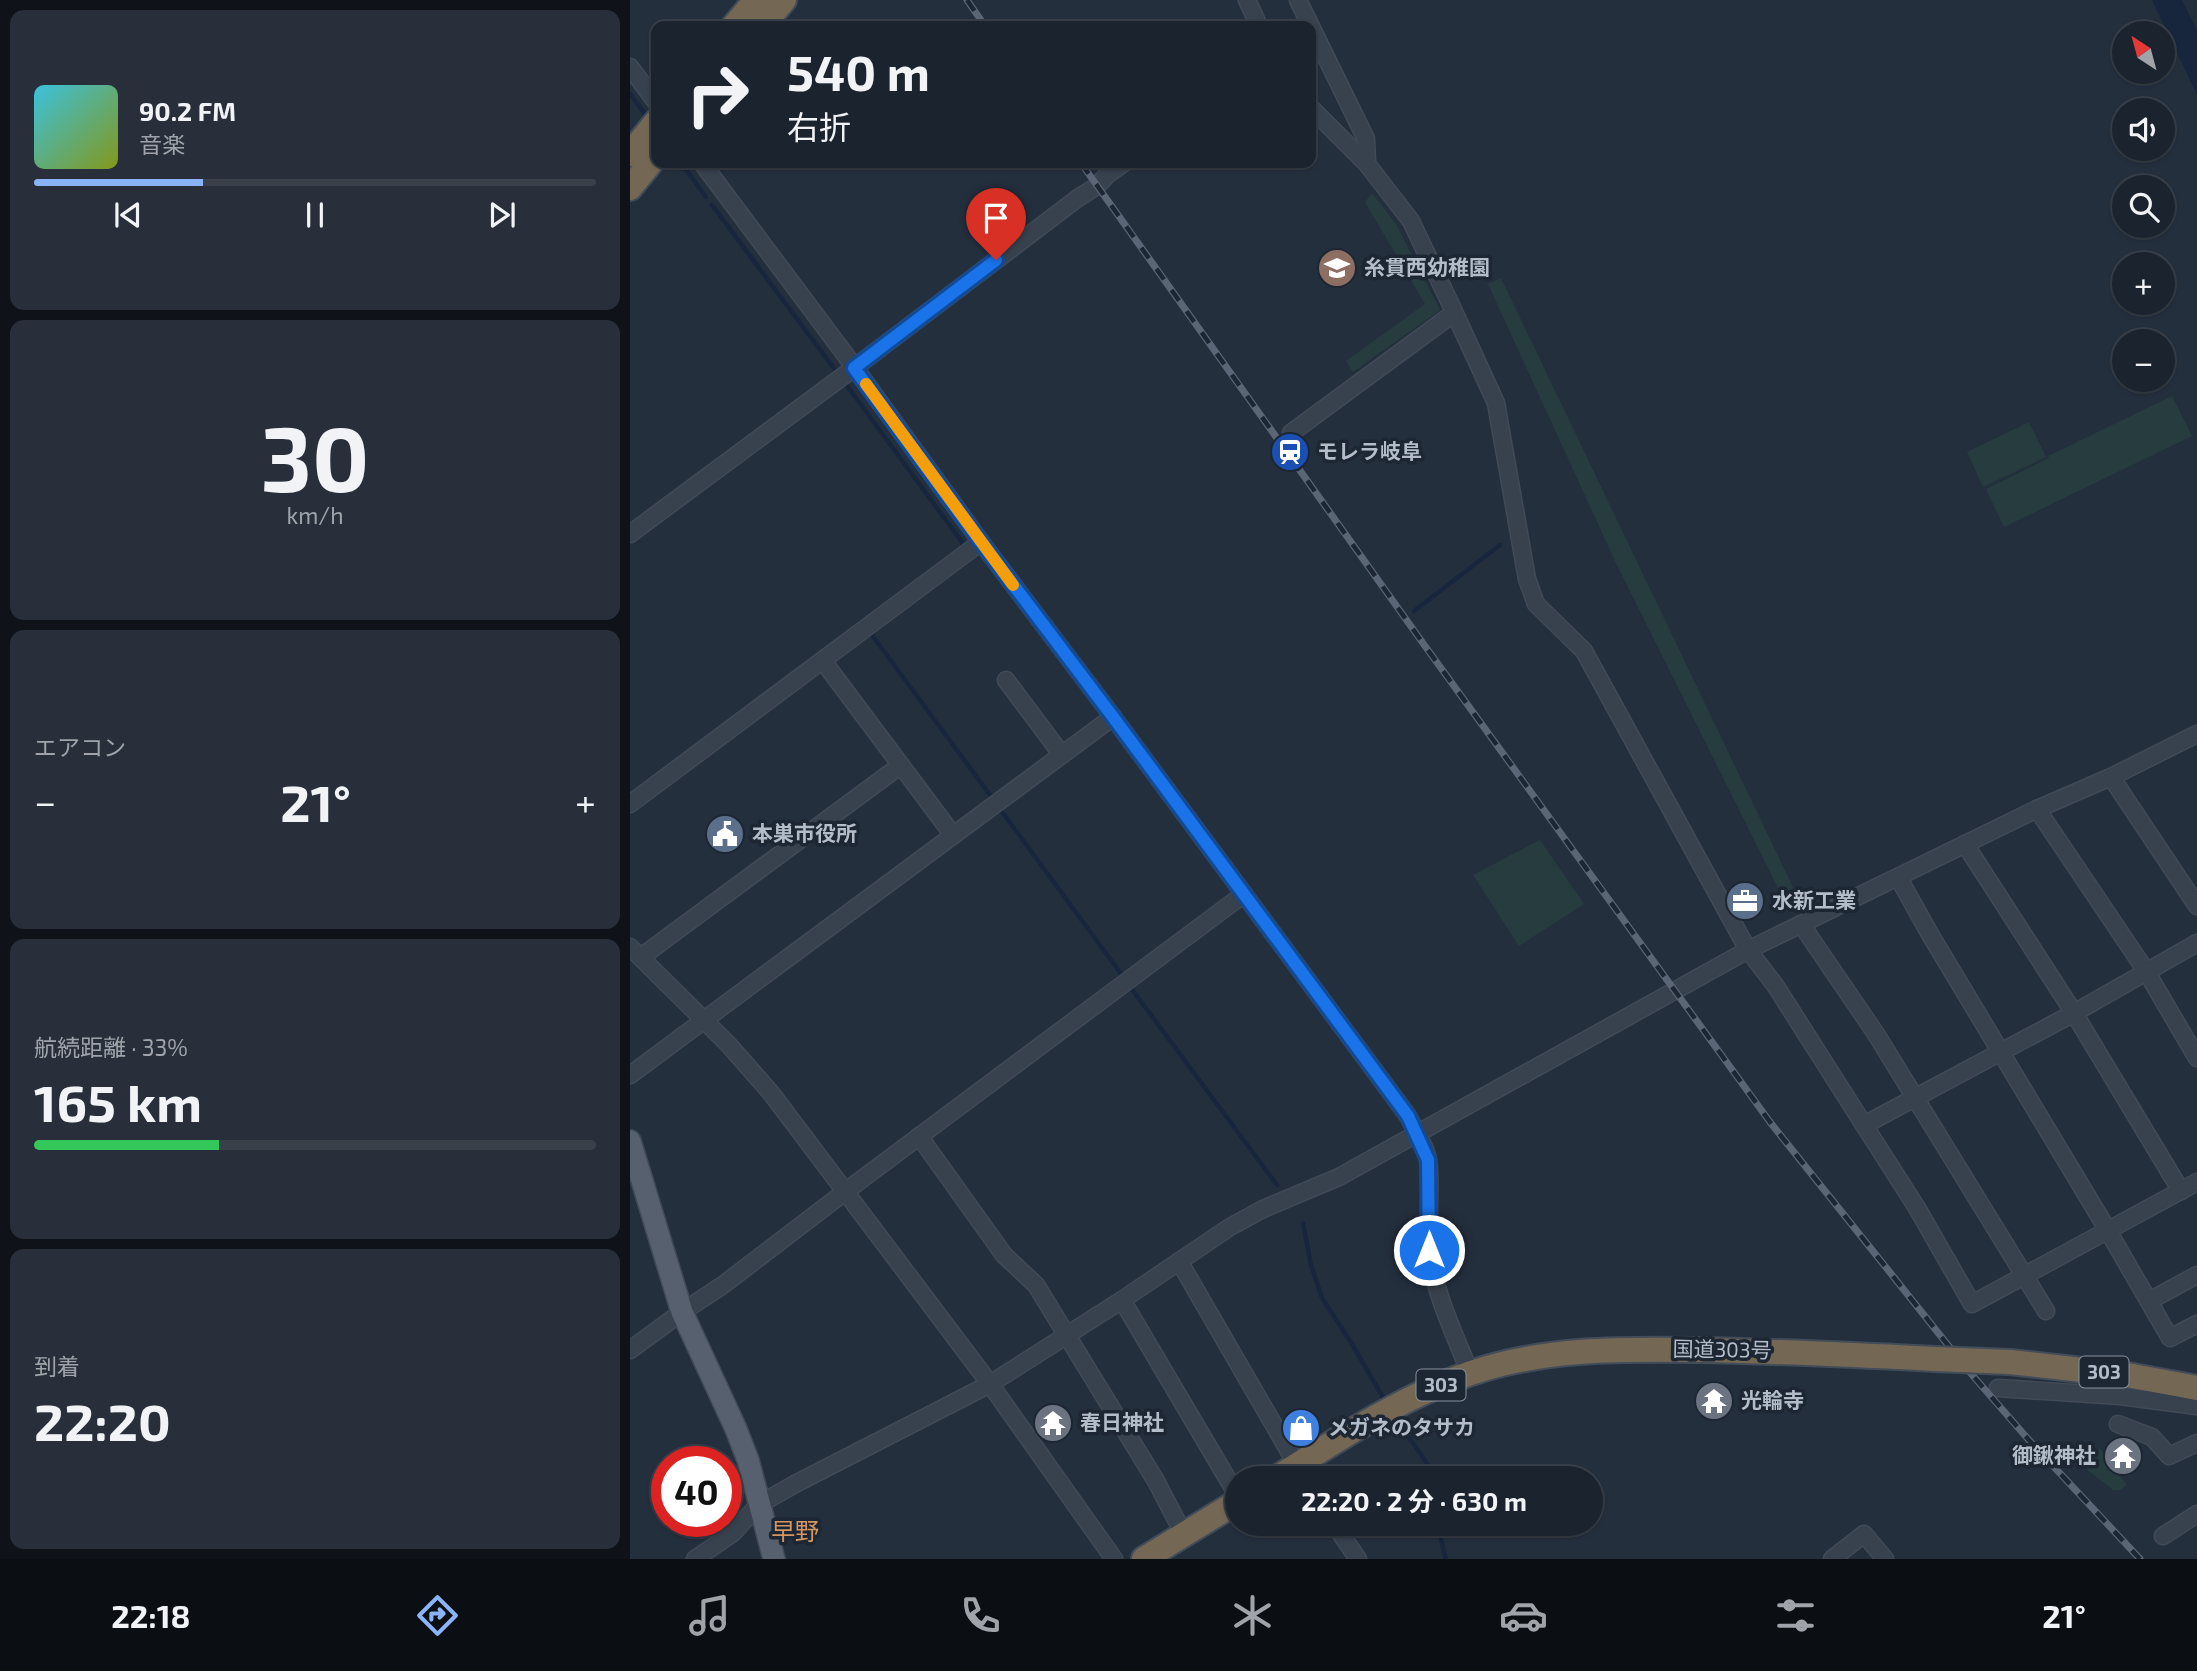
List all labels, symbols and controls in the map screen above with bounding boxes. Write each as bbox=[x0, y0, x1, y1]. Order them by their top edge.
north arrow bbox=[2112, 21, 2175, 84]
map controls bbox=[2112, 21, 2175, 392]
text: 540 m bbox=[787, 42, 930, 101]
icon: right bbox=[672, 49, 763, 140]
text: 90.2 FM bbox=[139, 95, 236, 126]
button: sound bbox=[2112, 98, 2175, 161]
text: 右折 bbox=[787, 107, 851, 145]
text: 音楽 bbox=[139, 130, 185, 158]
button: search bbox=[2112, 175, 2175, 238]
pin bbox=[966, 188, 1026, 260]
icon: previous bbox=[109, 196, 147, 234]
icon: pause bbox=[296, 196, 334, 234]
icon: next bbox=[483, 196, 521, 234]
icon: arrive bbox=[977, 199, 1015, 237]
school or university icon: 糸貫西幼稚園 bbox=[1316, 247, 1358, 289]
button: + bbox=[2112, 252, 2175, 315]
place label: 糸貫西幼稚園 bbox=[1364, 254, 1490, 279]
button: − bbox=[2112, 329, 2175, 392]
text: 30 bbox=[260, 401, 370, 510]
station icon: モレラ岐阜 bbox=[1269, 431, 1311, 473]
place label: モレラ岐阜 bbox=[1317, 438, 1422, 463]
text: km/h bbox=[286, 501, 344, 529]
text: エアコン bbox=[34, 733, 126, 761]
text: 21° bbox=[280, 770, 351, 832]
text: − bbox=[34, 778, 56, 824]
text: + bbox=[575, 778, 596, 824]
public building icon: 本巣市役所 bbox=[704, 813, 746, 855]
place label: 本巣市役所 bbox=[752, 820, 857, 845]
office icon: 水新工業 bbox=[1724, 880, 1766, 922]
place label: 水新工業 bbox=[1772, 887, 1856, 912]
text: 航続距離 · 33% bbox=[34, 1033, 188, 1061]
text: 165 km bbox=[34, 1070, 202, 1132]
position arrow bbox=[1392, 1213, 1466, 1287]
street label: 国道303号 bbox=[1672, 1335, 1772, 1362]
text: 到着 bbox=[34, 1352, 80, 1380]
road number: 303 bbox=[2080, 1356, 2128, 1388]
road number: 303 bbox=[1416, 1370, 1466, 1400]
temple icon: 光輪寺 bbox=[1693, 1380, 1735, 1422]
place label: 光輪寺 bbox=[1741, 1387, 1804, 1412]
text: 22:20 bbox=[34, 1389, 171, 1451]
temple icon: 春日神社 bbox=[1032, 1402, 1074, 1444]
shop icon: メガネのタサカ bbox=[1280, 1407, 1322, 1449]
place label: 春日神社 bbox=[1080, 1409, 1164, 1434]
place label: メガネのタサカ bbox=[1328, 1414, 1475, 1439]
temple icon: 御鍬神社 bbox=[2102, 1435, 2144, 1477]
place label: 御鍬神社 bbox=[2012, 1442, 2096, 1467]
speed limit sign: 40 bbox=[651, 1446, 742, 1537]
text: 22:20 · 2 分 · 630 m bbox=[1301, 1485, 1527, 1516]
district label: 早野 bbox=[771, 1516, 819, 1545]
icon: directions bbox=[413, 1591, 462, 1640]
icon: music bbox=[685, 1591, 734, 1640]
icon: phone bbox=[956, 1591, 1005, 1640]
icon: climate bbox=[1228, 1591, 1277, 1640]
icon: car bbox=[1499, 1591, 1548, 1640]
icon: filters bbox=[1771, 1591, 1820, 1640]
text: 22:18 bbox=[111, 1596, 190, 1634]
text: 21° bbox=[2042, 1596, 2086, 1634]

